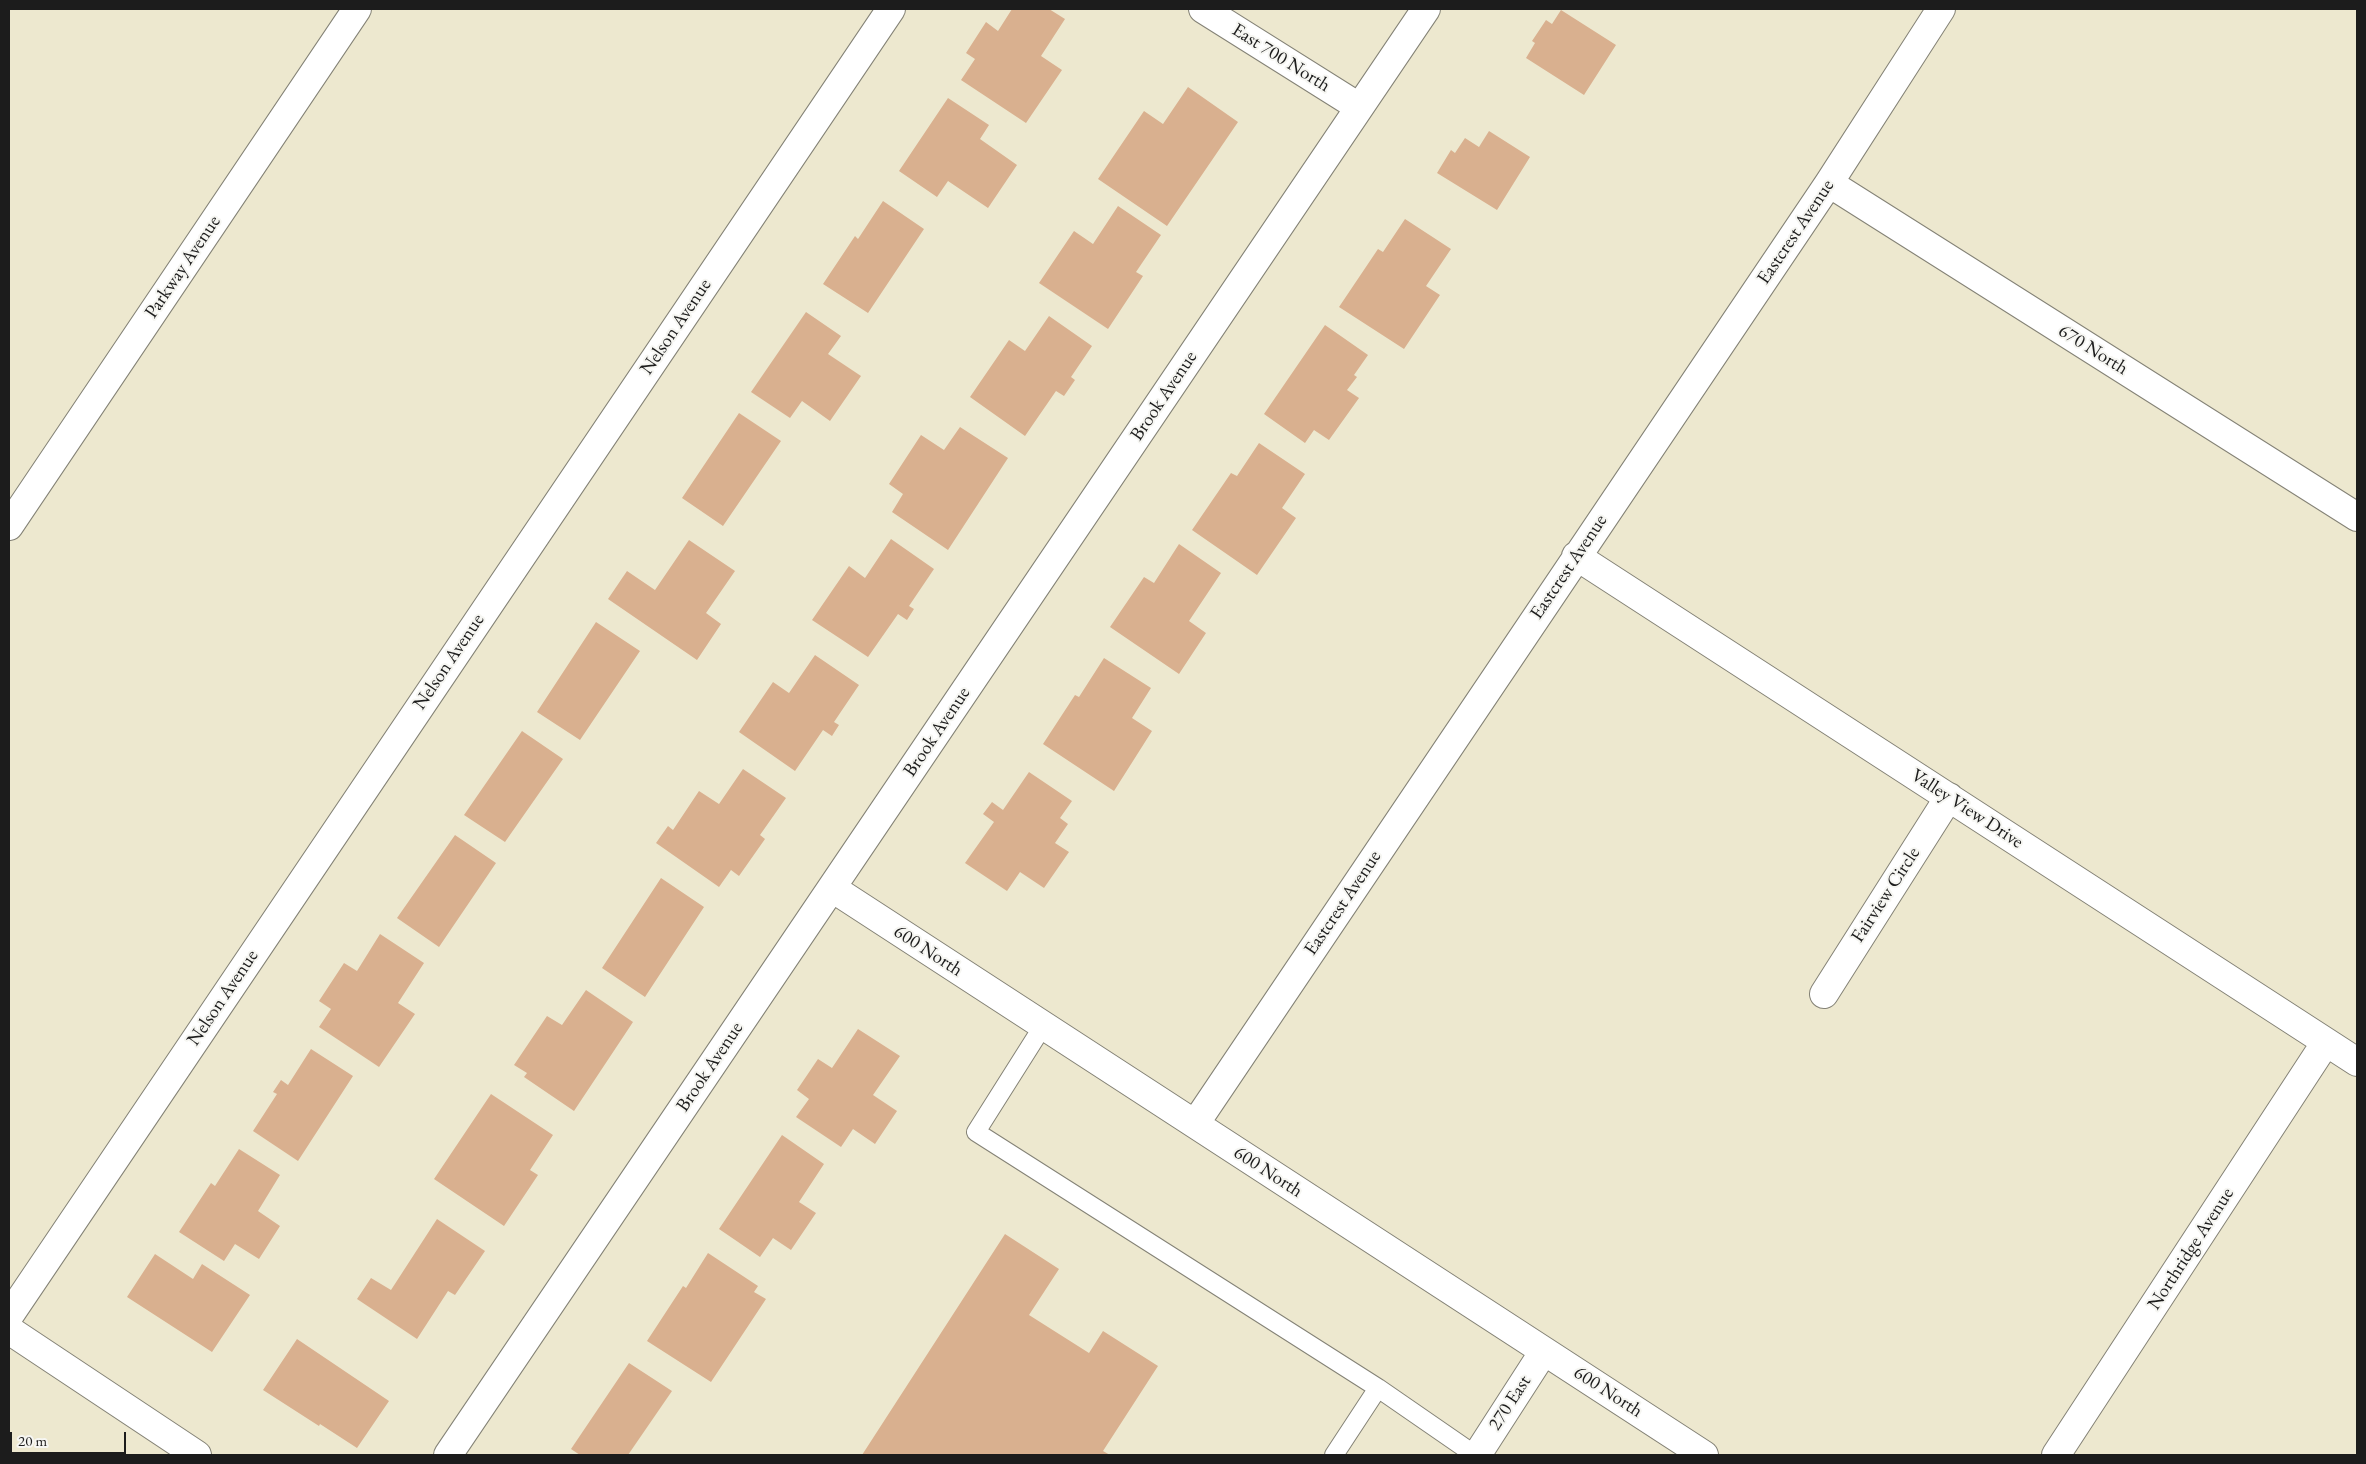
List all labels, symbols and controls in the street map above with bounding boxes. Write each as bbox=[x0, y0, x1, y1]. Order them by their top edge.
street label: East 700 North bbox=[1228, 19, 1334, 97]
street label: Eastcrest Avenue bbox=[1753, 175, 1839, 289]
street label: Parkway Avenue bbox=[140, 211, 226, 323]
street label: Nelson Avenue bbox=[636, 275, 716, 379]
street label: 670 North bbox=[2054, 320, 2132, 380]
street label: Brook Avenue bbox=[1126, 347, 1202, 445]
street label: Eastcrest Avenue bbox=[1526, 510, 1612, 624]
street label: Nelson Avenue bbox=[409, 610, 489, 714]
street label: Brook Avenue bbox=[899, 683, 975, 781]
street label: Valley View Drive bbox=[1907, 764, 2027, 854]
street label: Fairview Circle bbox=[1847, 843, 1925, 947]
street label: Eastcrest Avenue bbox=[1300, 846, 1386, 960]
street label: 600 North bbox=[889, 920, 967, 982]
street label: Nelson Avenue bbox=[183, 946, 263, 1050]
street label: Brook Avenue bbox=[672, 1018, 748, 1116]
street label: 600 North bbox=[1229, 1141, 1307, 1203]
street label: Northridge Avenue bbox=[2143, 1184, 2239, 1314]
street label: 600 North bbox=[1569, 1361, 1647, 1423]
street label: 270 East bbox=[1484, 1371, 1536, 1435]
scale bar bbox=[12, 1422, 129, 1454]
text: 20 m bbox=[18, 1431, 47, 1450]

